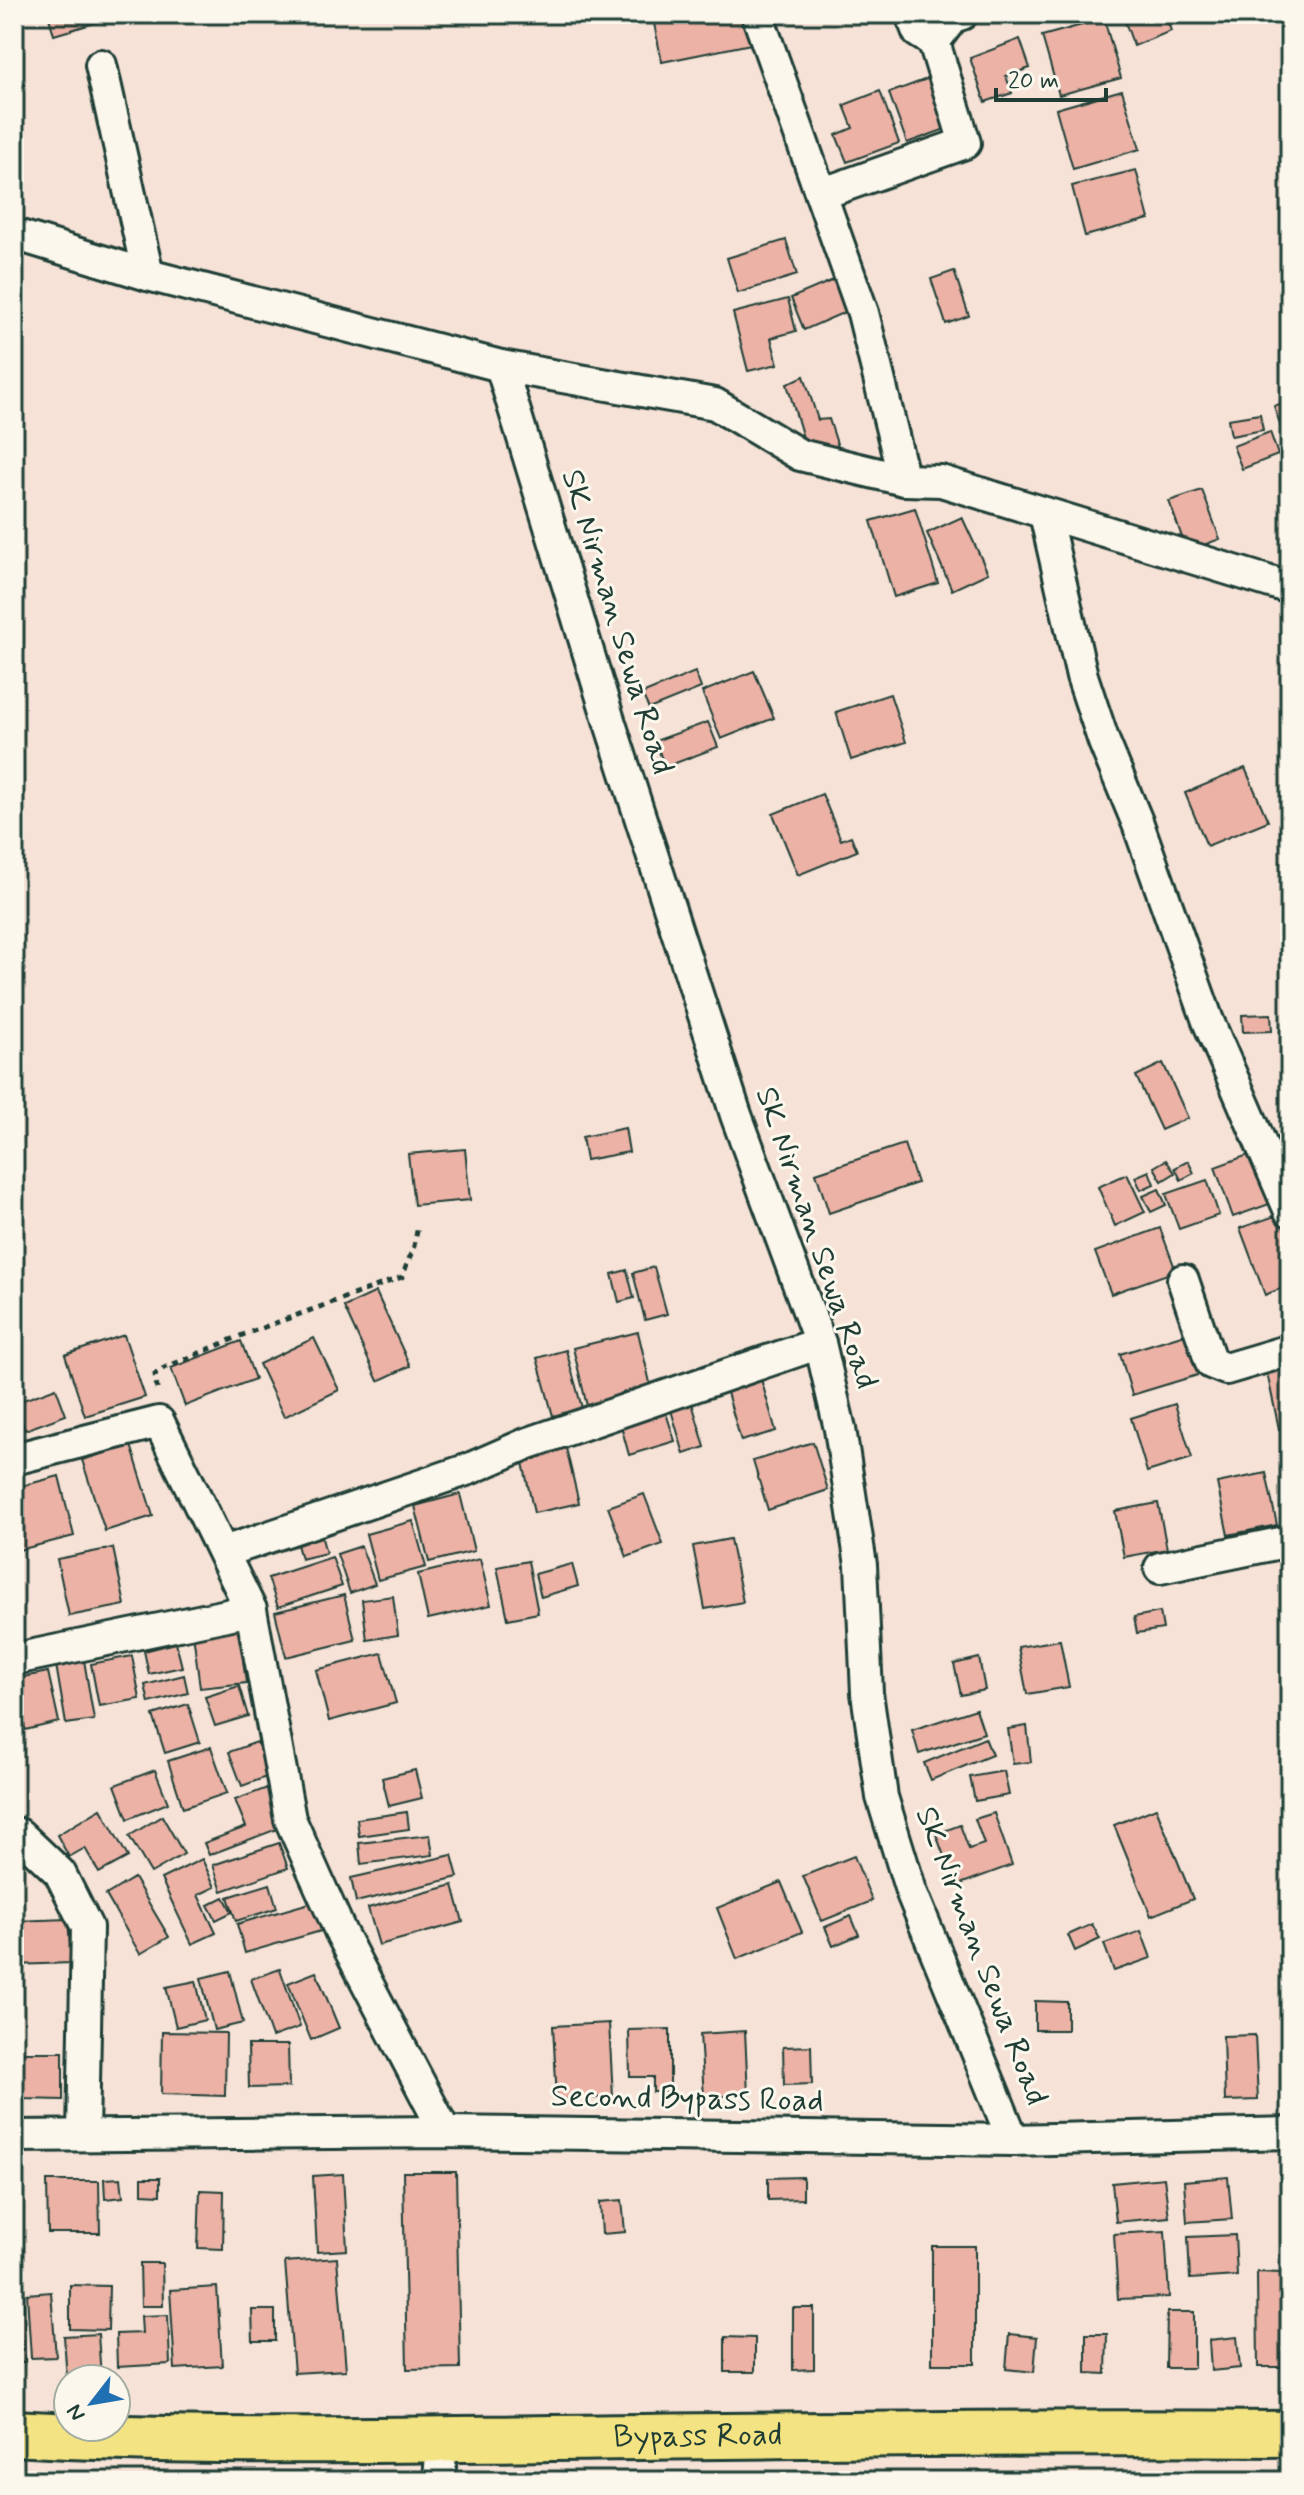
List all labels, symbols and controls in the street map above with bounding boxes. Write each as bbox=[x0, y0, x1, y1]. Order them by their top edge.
scale bar bbox=[996, 52, 1106, 102]
text: 20 m bbox=[1008, 66, 1059, 97]
street label: SK Nirman Sewa Road bbox=[551, 464, 683, 780]
street label: SK Nirman Sewa Road bbox=[745, 1081, 887, 1395]
street label: SK Nirman Sewa Road bbox=[905, 1801, 1057, 2111]
street label: Second Bypass Road bbox=[550, 2076, 824, 2122]
north arrow bbox=[52, 2363, 132, 2443]
text: N bbox=[61, 2399, 92, 2426]
street label: Bypass Road bbox=[613, 2414, 782, 2458]

